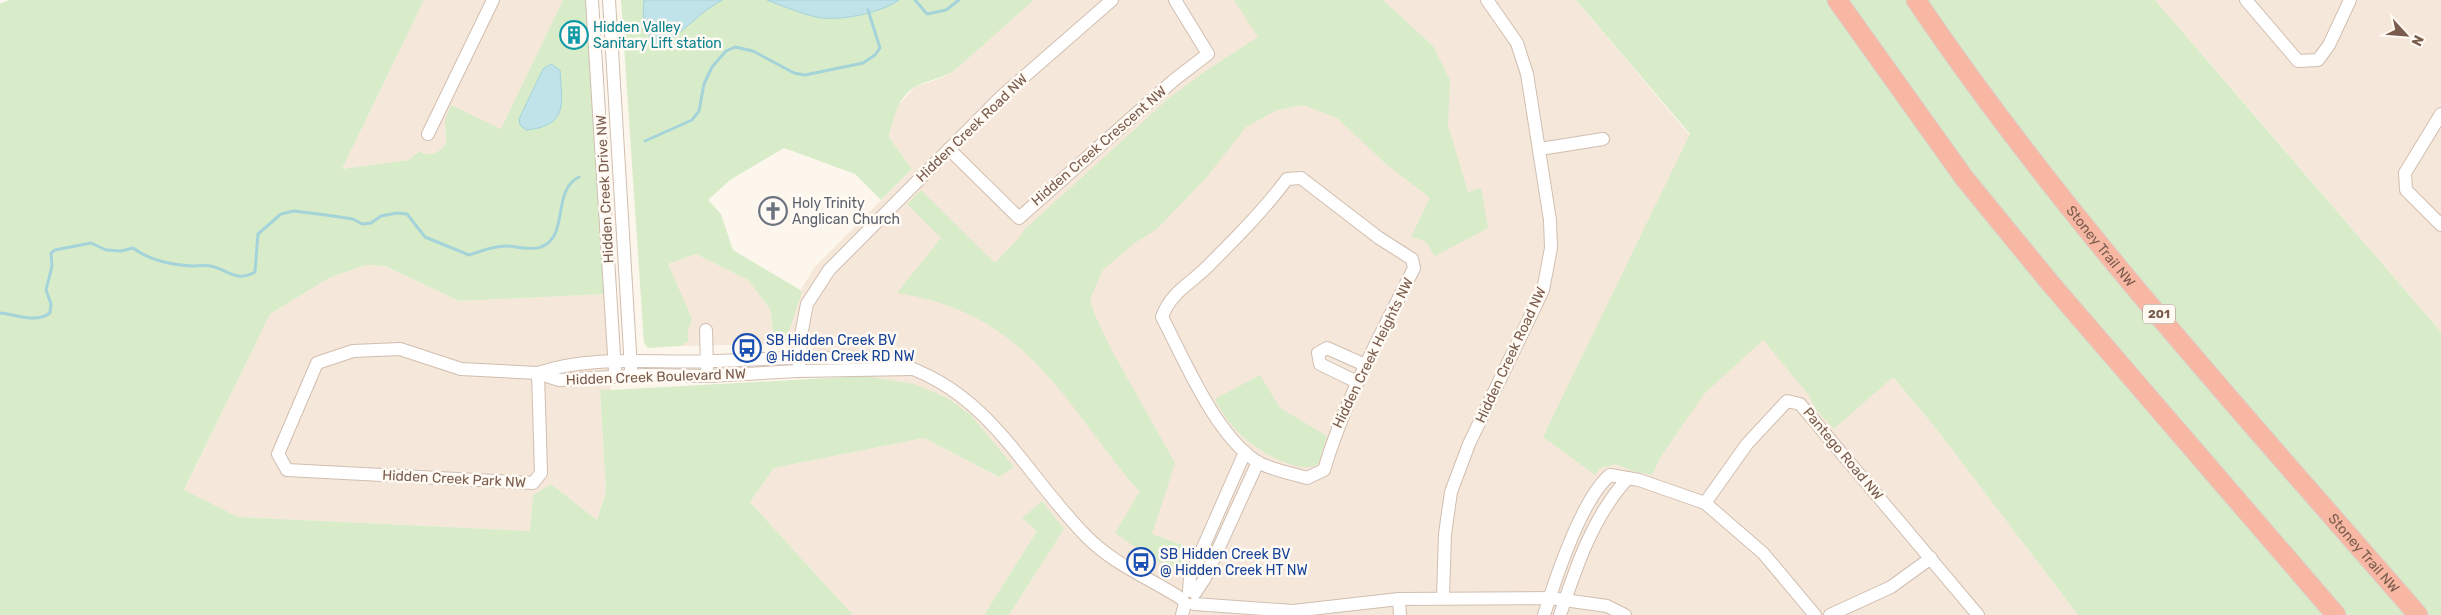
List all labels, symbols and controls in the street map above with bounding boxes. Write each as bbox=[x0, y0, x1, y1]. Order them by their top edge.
north arrow bbox=[2381, 10, 2431, 60]
place label: Hidden Valley Sanitary Lift station bbox=[593, 19, 722, 52]
building icon: Hidden Valley Sanitary Lift station bbox=[559, 20, 589, 50]
text: N bbox=[2407, 32, 2427, 49]
street label: Hidden Creek Road NW bbox=[913, 70, 1031, 186]
street label: Hidden Creek Crescent NW bbox=[1028, 83, 1170, 209]
street label: Hidden Creek Drive NW bbox=[593, 114, 617, 264]
place label: Holy Trinity Anglican Church bbox=[792, 195, 900, 228]
church icon: Holy Trinity Anglican Church bbox=[758, 196, 788, 226]
street label: Stoney Trail NW bbox=[2063, 202, 2139, 290]
street label: Hidden Creek Heights NW bbox=[1329, 275, 1417, 431]
street label: Hidden Creek Road NW bbox=[1472, 284, 1550, 426]
road number: 201 bbox=[2143, 304, 2175, 324]
place label: SB Hidden Creek BV @ Hidden Creek RD NW bbox=[766, 332, 915, 365]
bus stop icon: SB Hidden Creek BV @ Hidden Creek RD NW bbox=[732, 333, 762, 363]
street label: Hidden Creek Boulevard NW bbox=[566, 365, 746, 389]
street label: Pantego Road NW bbox=[1799, 404, 1887, 504]
street label: Hidden Creek Park NW bbox=[382, 467, 526, 491]
street label: Stoney Trail NW bbox=[2325, 510, 2403, 596]
place label: SB Hidden Creek BV @ Hidden Creek HT NW bbox=[1160, 546, 1308, 579]
bus stop icon: SB Hidden Creek BV @ Hidden Creek HT NW bbox=[1126, 547, 1156, 577]

